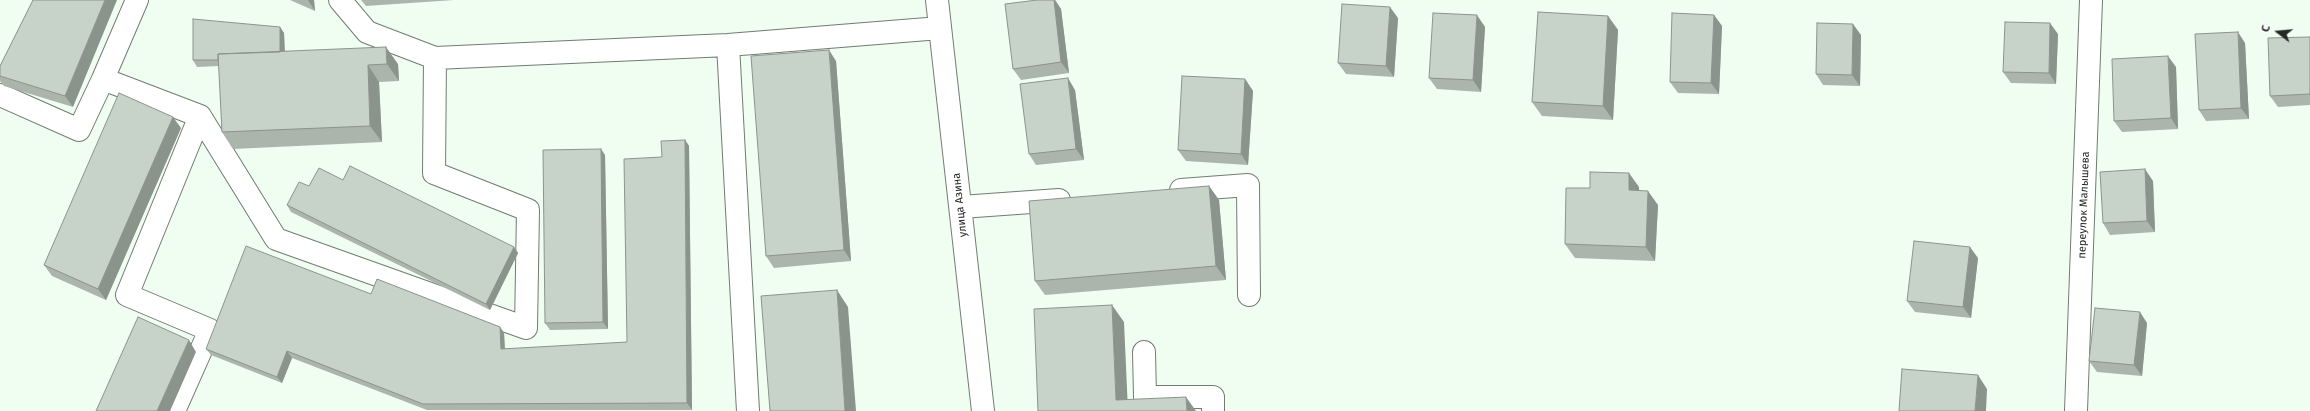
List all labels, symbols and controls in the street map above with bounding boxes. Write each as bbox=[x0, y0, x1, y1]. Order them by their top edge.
north arrow bbox=[2258, 12, 2298, 52]
text: С bbox=[2259, 24, 2273, 33]
street label: переулок Малышева bbox=[2076, 151, 2092, 259]
street label: улица Азина bbox=[950, 172, 970, 238]

